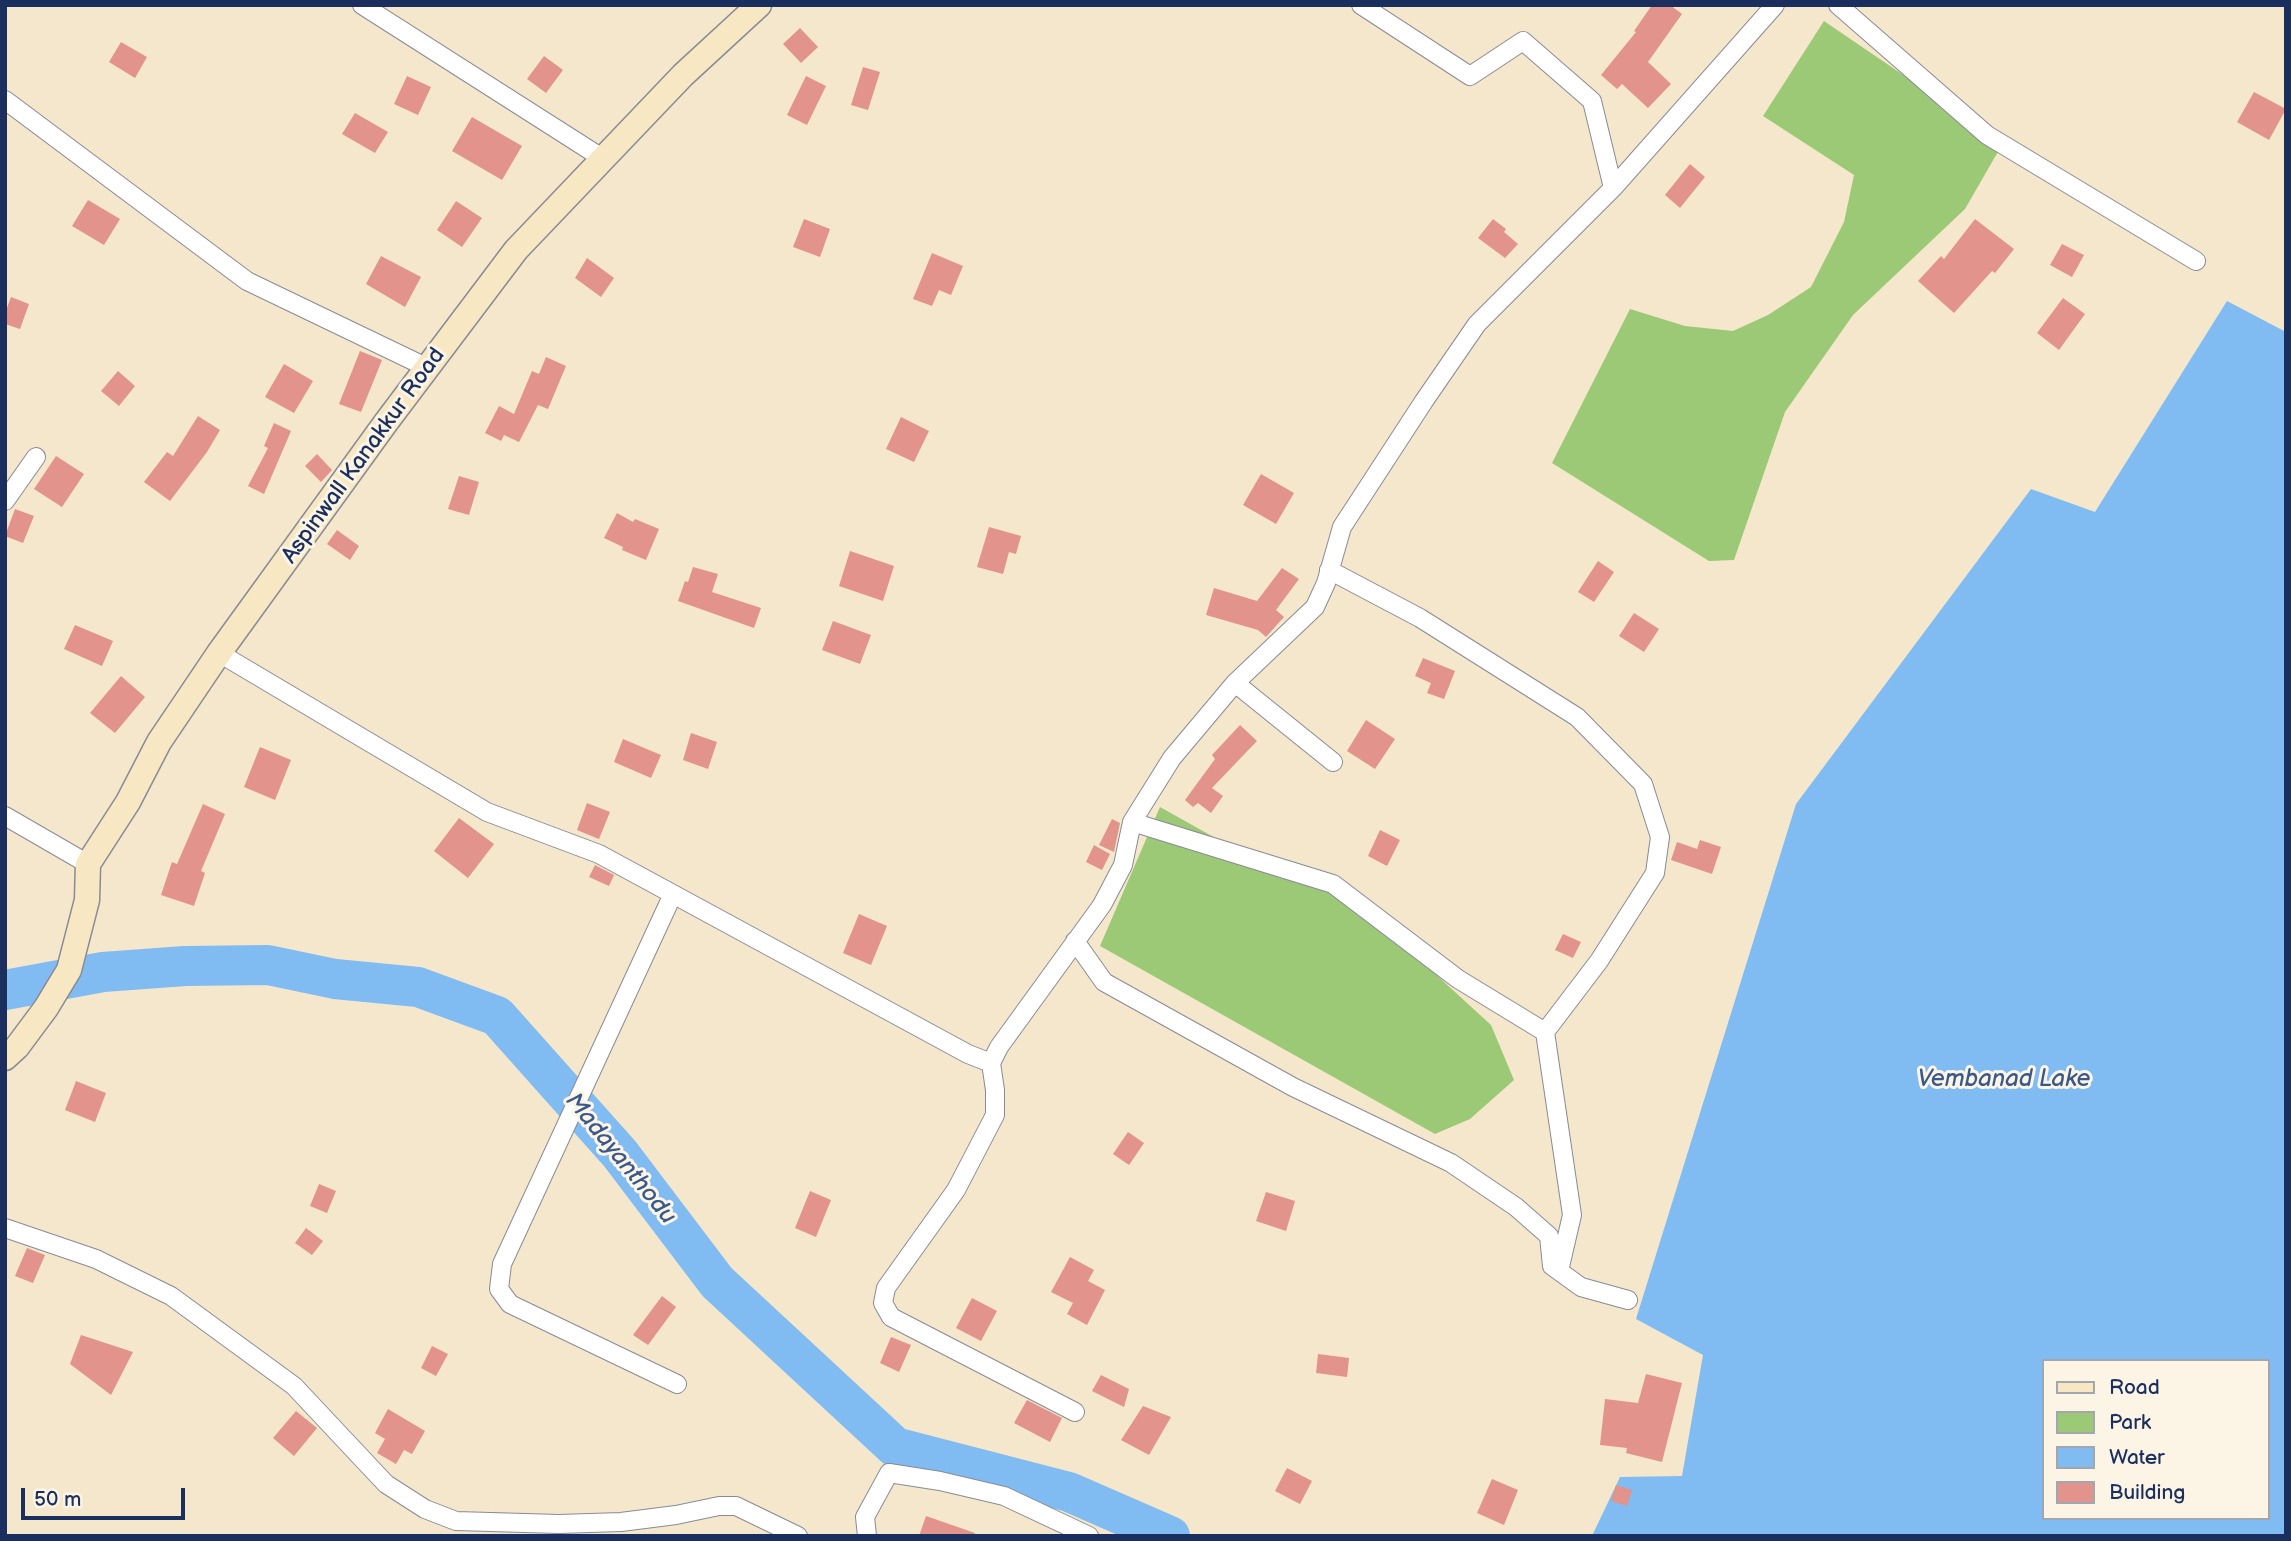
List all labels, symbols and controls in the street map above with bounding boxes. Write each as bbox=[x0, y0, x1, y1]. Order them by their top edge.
street label: Aspinwall Kanakkur Road bbox=[276, 343, 452, 569]
water label: Vembanad Lake bbox=[1917, 1066, 2091, 1094]
water label: Madayanthodu bbox=[558, 1088, 682, 1230]
legend bbox=[2042, 1359, 2270, 1520]
text: Road bbox=[2109, 1375, 2160, 1400]
text: Park bbox=[2109, 1410, 2151, 1435]
text: Water bbox=[2109, 1445, 2165, 1470]
scale bar bbox=[24, 1474, 189, 1518]
text: Building bbox=[2109, 1480, 2185, 1505]
text: 50 m bbox=[34, 1487, 81, 1512]

